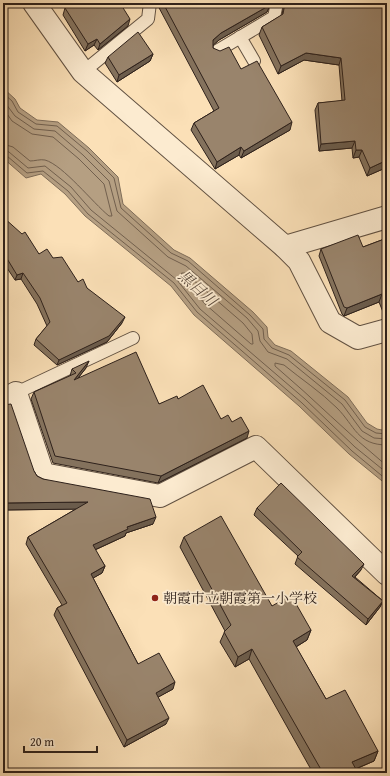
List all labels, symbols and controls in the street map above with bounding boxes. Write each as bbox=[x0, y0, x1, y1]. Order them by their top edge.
water label: 黒目川 bbox=[174, 265, 223, 312]
place label: 朝霞市立朝霞第一小学校 bbox=[163, 588, 317, 608]
marker: 朝霞市立朝霞第一小学校 bbox=[150, 593, 160, 603]
scale bar bbox=[24, 728, 97, 754]
text: 20 m bbox=[30, 733, 54, 750]

